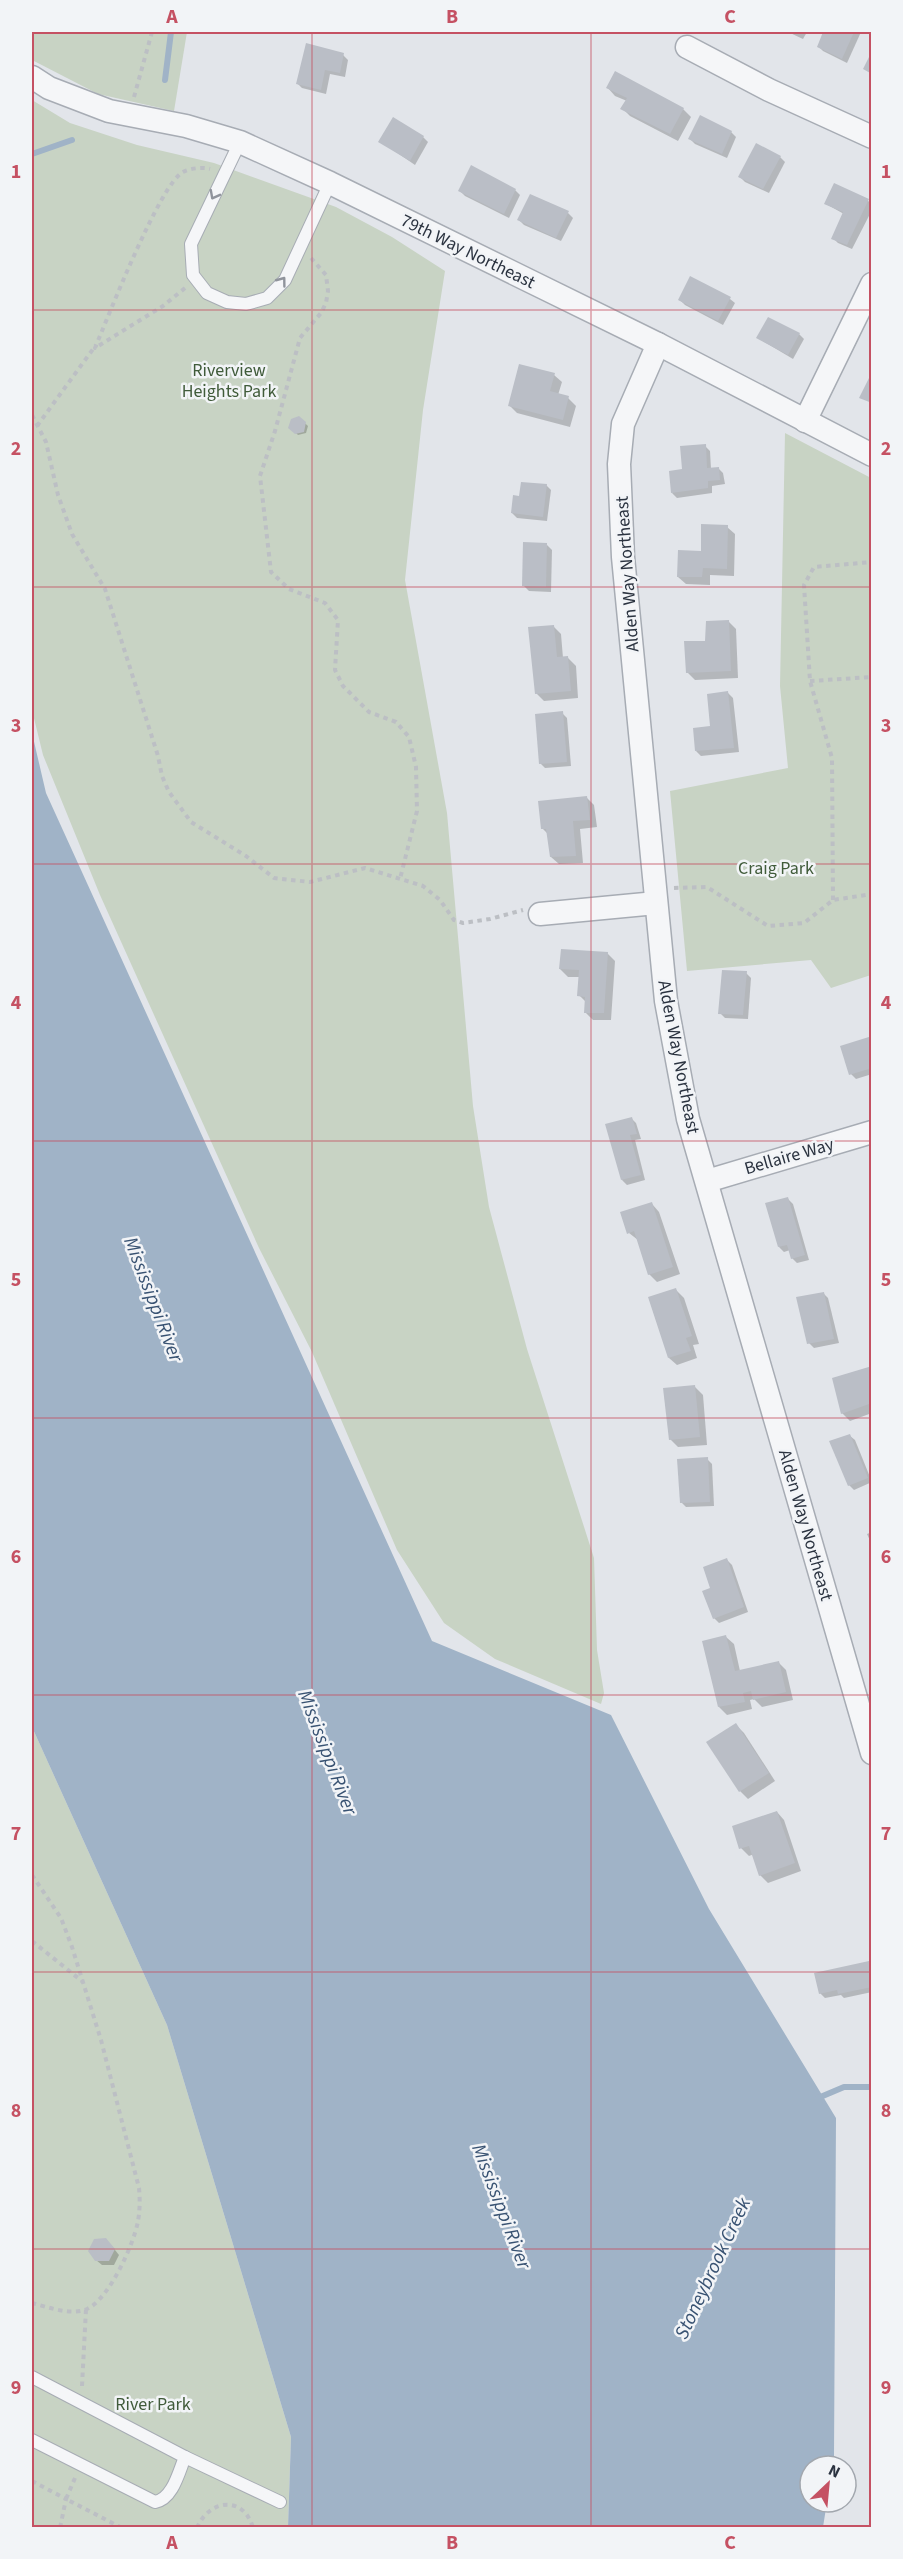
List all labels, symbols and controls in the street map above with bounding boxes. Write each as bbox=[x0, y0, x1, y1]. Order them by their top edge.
text: A bbox=[165, 3, 178, 31]
text: B bbox=[446, 3, 458, 31]
text: C bbox=[724, 3, 736, 31]
text: 1 bbox=[11, 158, 21, 186]
text: 1 bbox=[881, 158, 891, 186]
one-way arrow bbox=[210, 189, 221, 199]
street label: 79th Way Northeast bbox=[396, 208, 539, 295]
one-way arrow bbox=[275, 276, 286, 287]
park label: Riverview Heights Park bbox=[182, 358, 276, 404]
text: 2 bbox=[11, 435, 21, 463]
text: 2 bbox=[881, 435, 891, 463]
street label: Alden Way Northeast bbox=[610, 495, 645, 653]
text: 3 bbox=[11, 712, 21, 740]
text: 3 bbox=[881, 712, 891, 740]
park label: Craig Park bbox=[738, 856, 814, 881]
street label: Alden Way Northeast bbox=[651, 978, 706, 1136]
text: 4 bbox=[11, 989, 22, 1017]
text: 4 bbox=[881, 989, 892, 1017]
street label: Bellaire Way bbox=[741, 1132, 837, 1181]
water label: Mississippi River bbox=[116, 1233, 190, 1367]
text: 5 bbox=[11, 1266, 21, 1294]
text: 5 bbox=[881, 1266, 891, 1294]
street label: Alden Way Northeast bbox=[772, 1447, 839, 1604]
text: 6 bbox=[11, 1543, 21, 1571]
text: 6 bbox=[881, 1543, 891, 1571]
water label: Mississippi River bbox=[290, 1686, 364, 1820]
text: 7 bbox=[11, 1820, 21, 1848]
text: 7 bbox=[881, 1820, 891, 1848]
text: 8 bbox=[11, 2097, 21, 2125]
text: 8 bbox=[881, 2097, 891, 2125]
water label: Mississippi River bbox=[464, 2140, 538, 2274]
water label: Stoneybrook Creek bbox=[668, 2193, 758, 2344]
text: 9 bbox=[11, 2374, 21, 2402]
text: 9 bbox=[881, 2374, 891, 2402]
park label: River Park bbox=[115, 2392, 191, 2417]
north arrow bbox=[798, 2454, 858, 2514]
text: N bbox=[825, 2459, 844, 2484]
text: A bbox=[165, 2529, 178, 2557]
text: B bbox=[446, 2529, 458, 2557]
text: C bbox=[724, 2529, 736, 2557]

